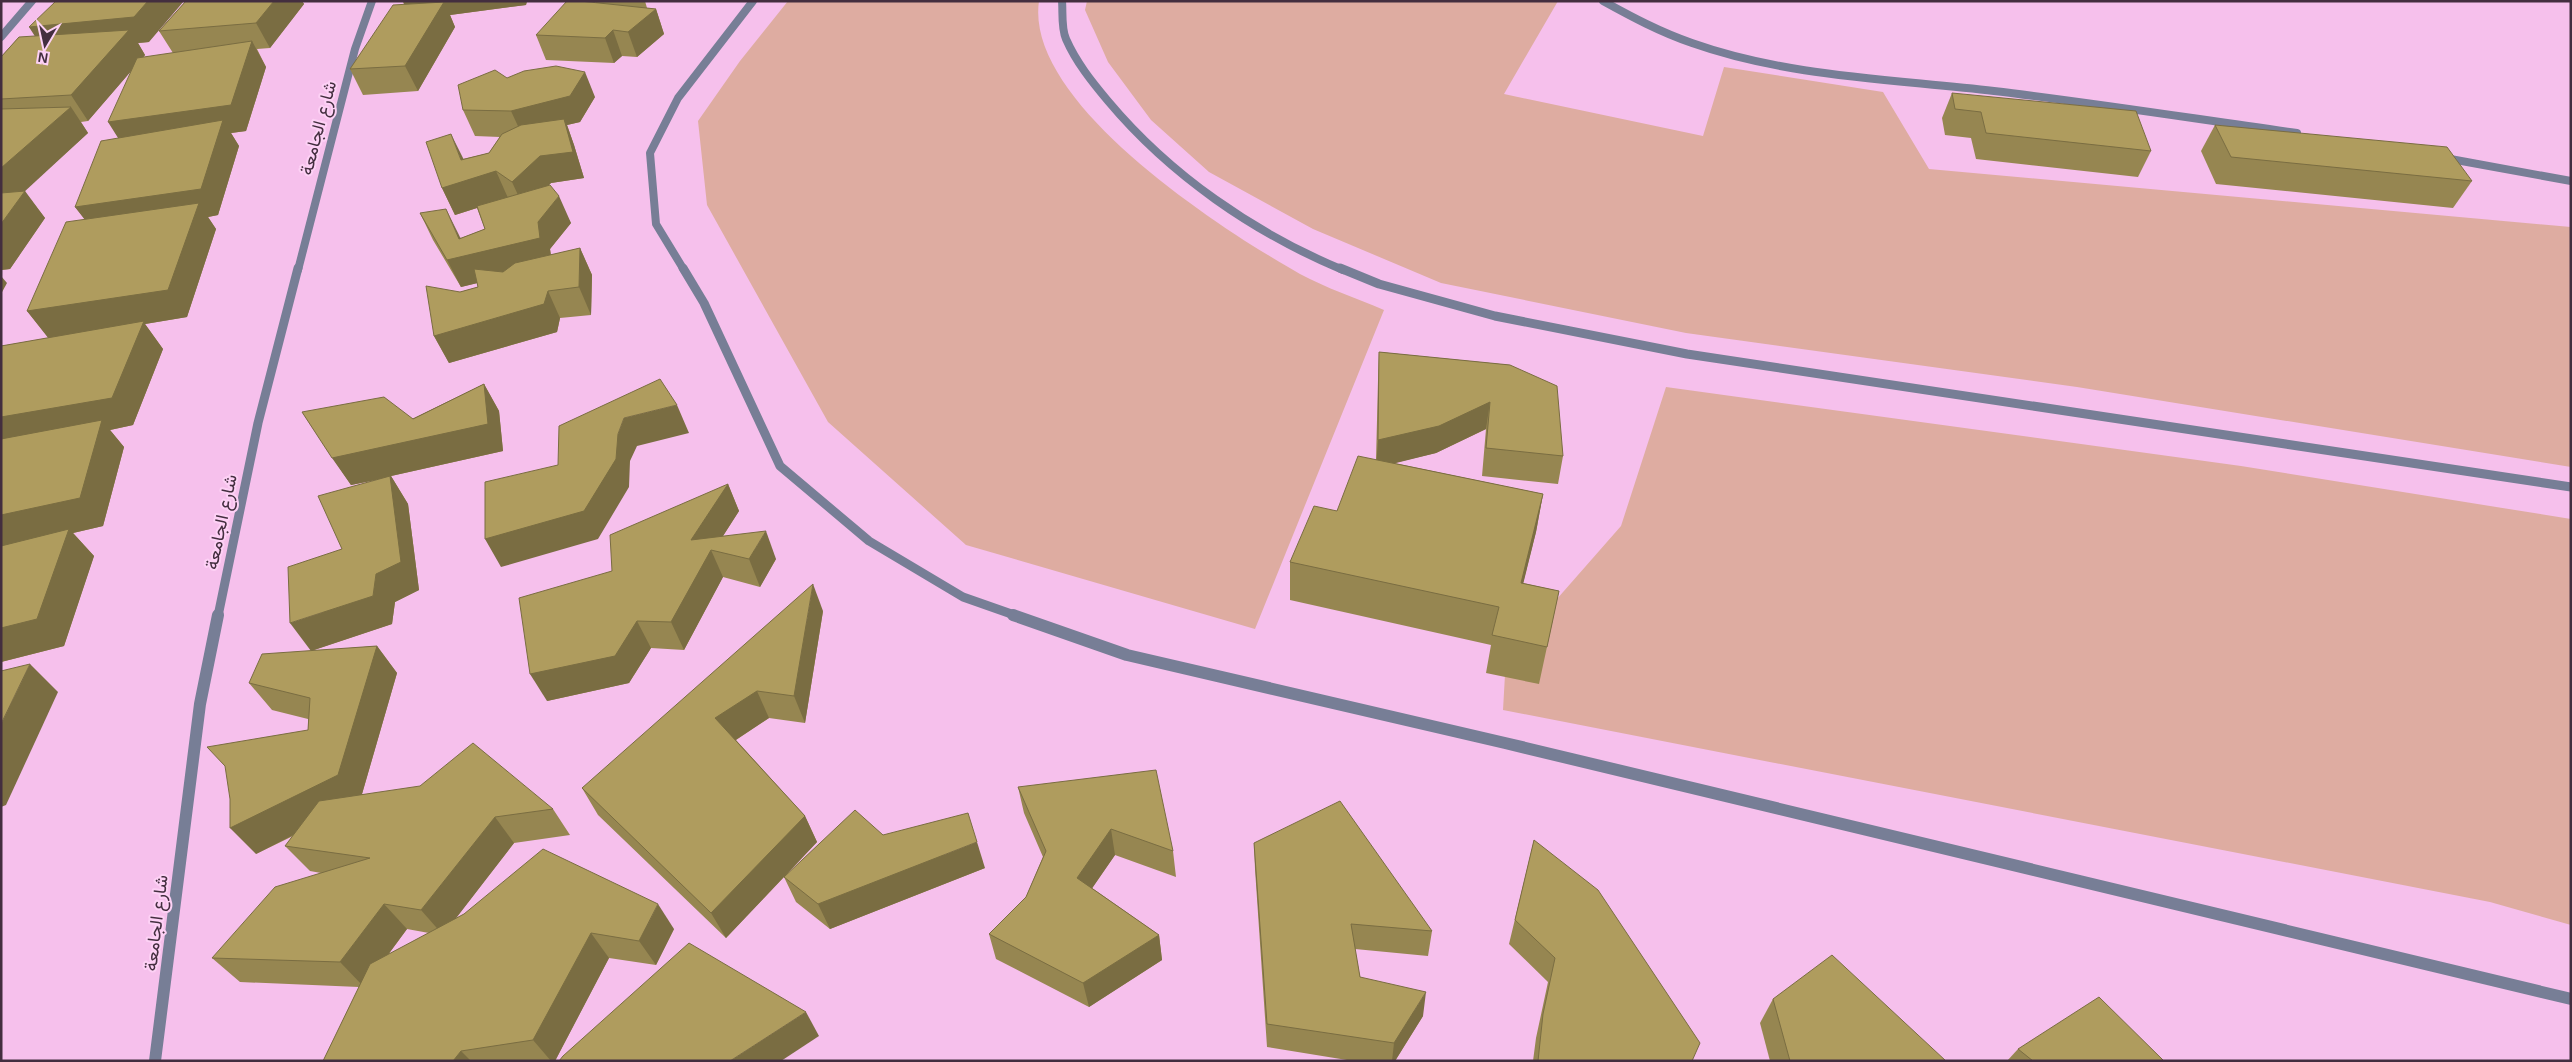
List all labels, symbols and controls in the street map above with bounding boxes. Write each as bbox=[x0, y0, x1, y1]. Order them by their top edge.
north arrow bbox=[20, 20, 70, 70]
text: N bbox=[37, 49, 49, 67]
street label: شارع الجامعة bbox=[296, 79, 342, 178]
street label: شارع الجامعة bbox=[201, 473, 243, 572]
street label: شارع الجامعة bbox=[140, 874, 174, 972]

